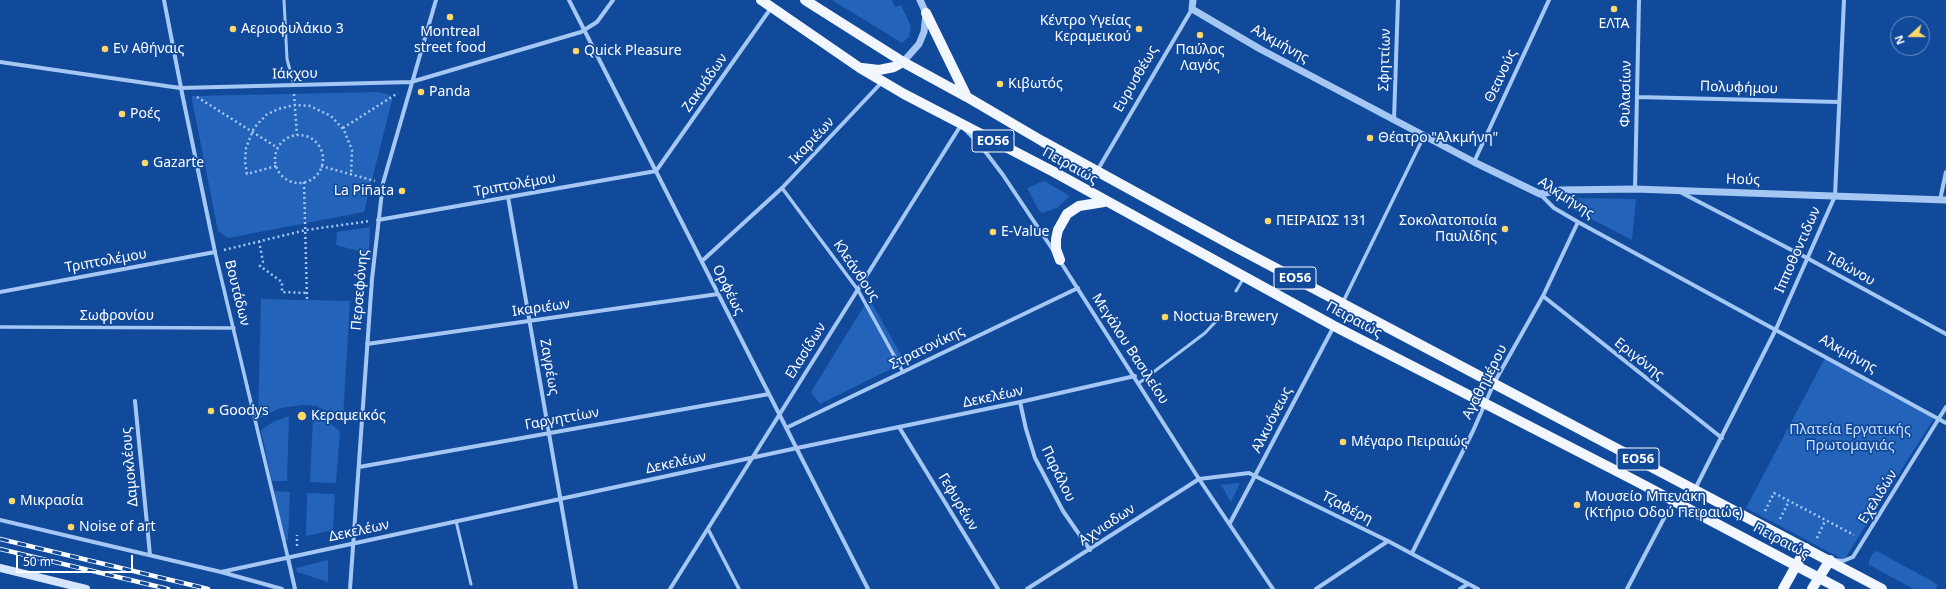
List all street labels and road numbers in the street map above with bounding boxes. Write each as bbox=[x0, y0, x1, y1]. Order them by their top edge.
street label: Αλκμήνης bbox=[1248, 21, 1312, 67]
street label: Σφηττίων bbox=[1376, 28, 1394, 92]
street label: Ευρυσθέως bbox=[1110, 43, 1162, 115]
street label: Θεανούς bbox=[1481, 47, 1521, 105]
street label: Ζακυάδων bbox=[679, 51, 731, 115]
street label: Φυλασίων bbox=[1617, 61, 1635, 127]
street label: Ιάκχου bbox=[272, 65, 318, 83]
street label: Πολυφήμου bbox=[1700, 78, 1778, 98]
street label: Ικαριέων bbox=[786, 114, 838, 168]
road number: ΕΟ56 bbox=[972, 130, 1014, 152]
street label: Πειραιώς bbox=[1039, 144, 1101, 188]
street label: Τριπτολέμου bbox=[473, 170, 557, 200]
street label: Ηούς bbox=[1726, 171, 1760, 189]
street label: Αλκμήνης bbox=[1535, 174, 1597, 222]
street label: Ιπποθοντιδων bbox=[1771, 204, 1825, 296]
street label: Κλεάνθους bbox=[829, 237, 883, 305]
street label: Τριπτολέμου bbox=[64, 246, 148, 276]
street label: Τιθώνου bbox=[1822, 248, 1878, 290]
street label: Περσεφόνης bbox=[348, 249, 372, 331]
street label: Βουτάδων bbox=[221, 258, 253, 328]
street label: Ορφέως bbox=[708, 262, 748, 318]
road number: ΕΟ56 bbox=[1274, 267, 1316, 289]
street label: Μεγάλου Βασιλείου bbox=[1088, 290, 1172, 408]
street label: Ικαριέων bbox=[511, 296, 571, 320]
street label: Πειραιώς bbox=[1323, 298, 1385, 342]
street label: Σωφρονίου bbox=[80, 308, 154, 324]
street label: Ελασίδων bbox=[782, 320, 830, 382]
street label: Στρατονίκης bbox=[887, 323, 967, 373]
street label: Αλκμήνης bbox=[1816, 331, 1880, 377]
street label: Εριγόνης bbox=[1611, 334, 1667, 384]
street label: Ζαγρέως bbox=[536, 338, 562, 396]
street label: Αγαθημέρου bbox=[1459, 342, 1511, 422]
street label: Δεκελέων bbox=[961, 382, 1025, 412]
street label: Αλκυόνεως bbox=[1248, 384, 1296, 456]
street label: Γαργηττίων bbox=[524, 404, 600, 434]
street label: Δαμοκλέους bbox=[118, 427, 142, 507]
street label: Παράλου bbox=[1037, 443, 1079, 505]
street label: Δεκελέων bbox=[644, 448, 708, 478]
road number: ΕΟ56 bbox=[1617, 448, 1659, 470]
street label: Εχελιδών bbox=[1855, 467, 1901, 527]
street label: Γεφυρέων bbox=[934, 470, 982, 534]
street label: Τζαφέρη bbox=[1319, 488, 1375, 528]
street label: Αχνιαδων bbox=[1076, 501, 1138, 549]
street label: Δεκελέων bbox=[327, 516, 391, 546]
street label: Πειραιώς bbox=[1750, 519, 1812, 563]

